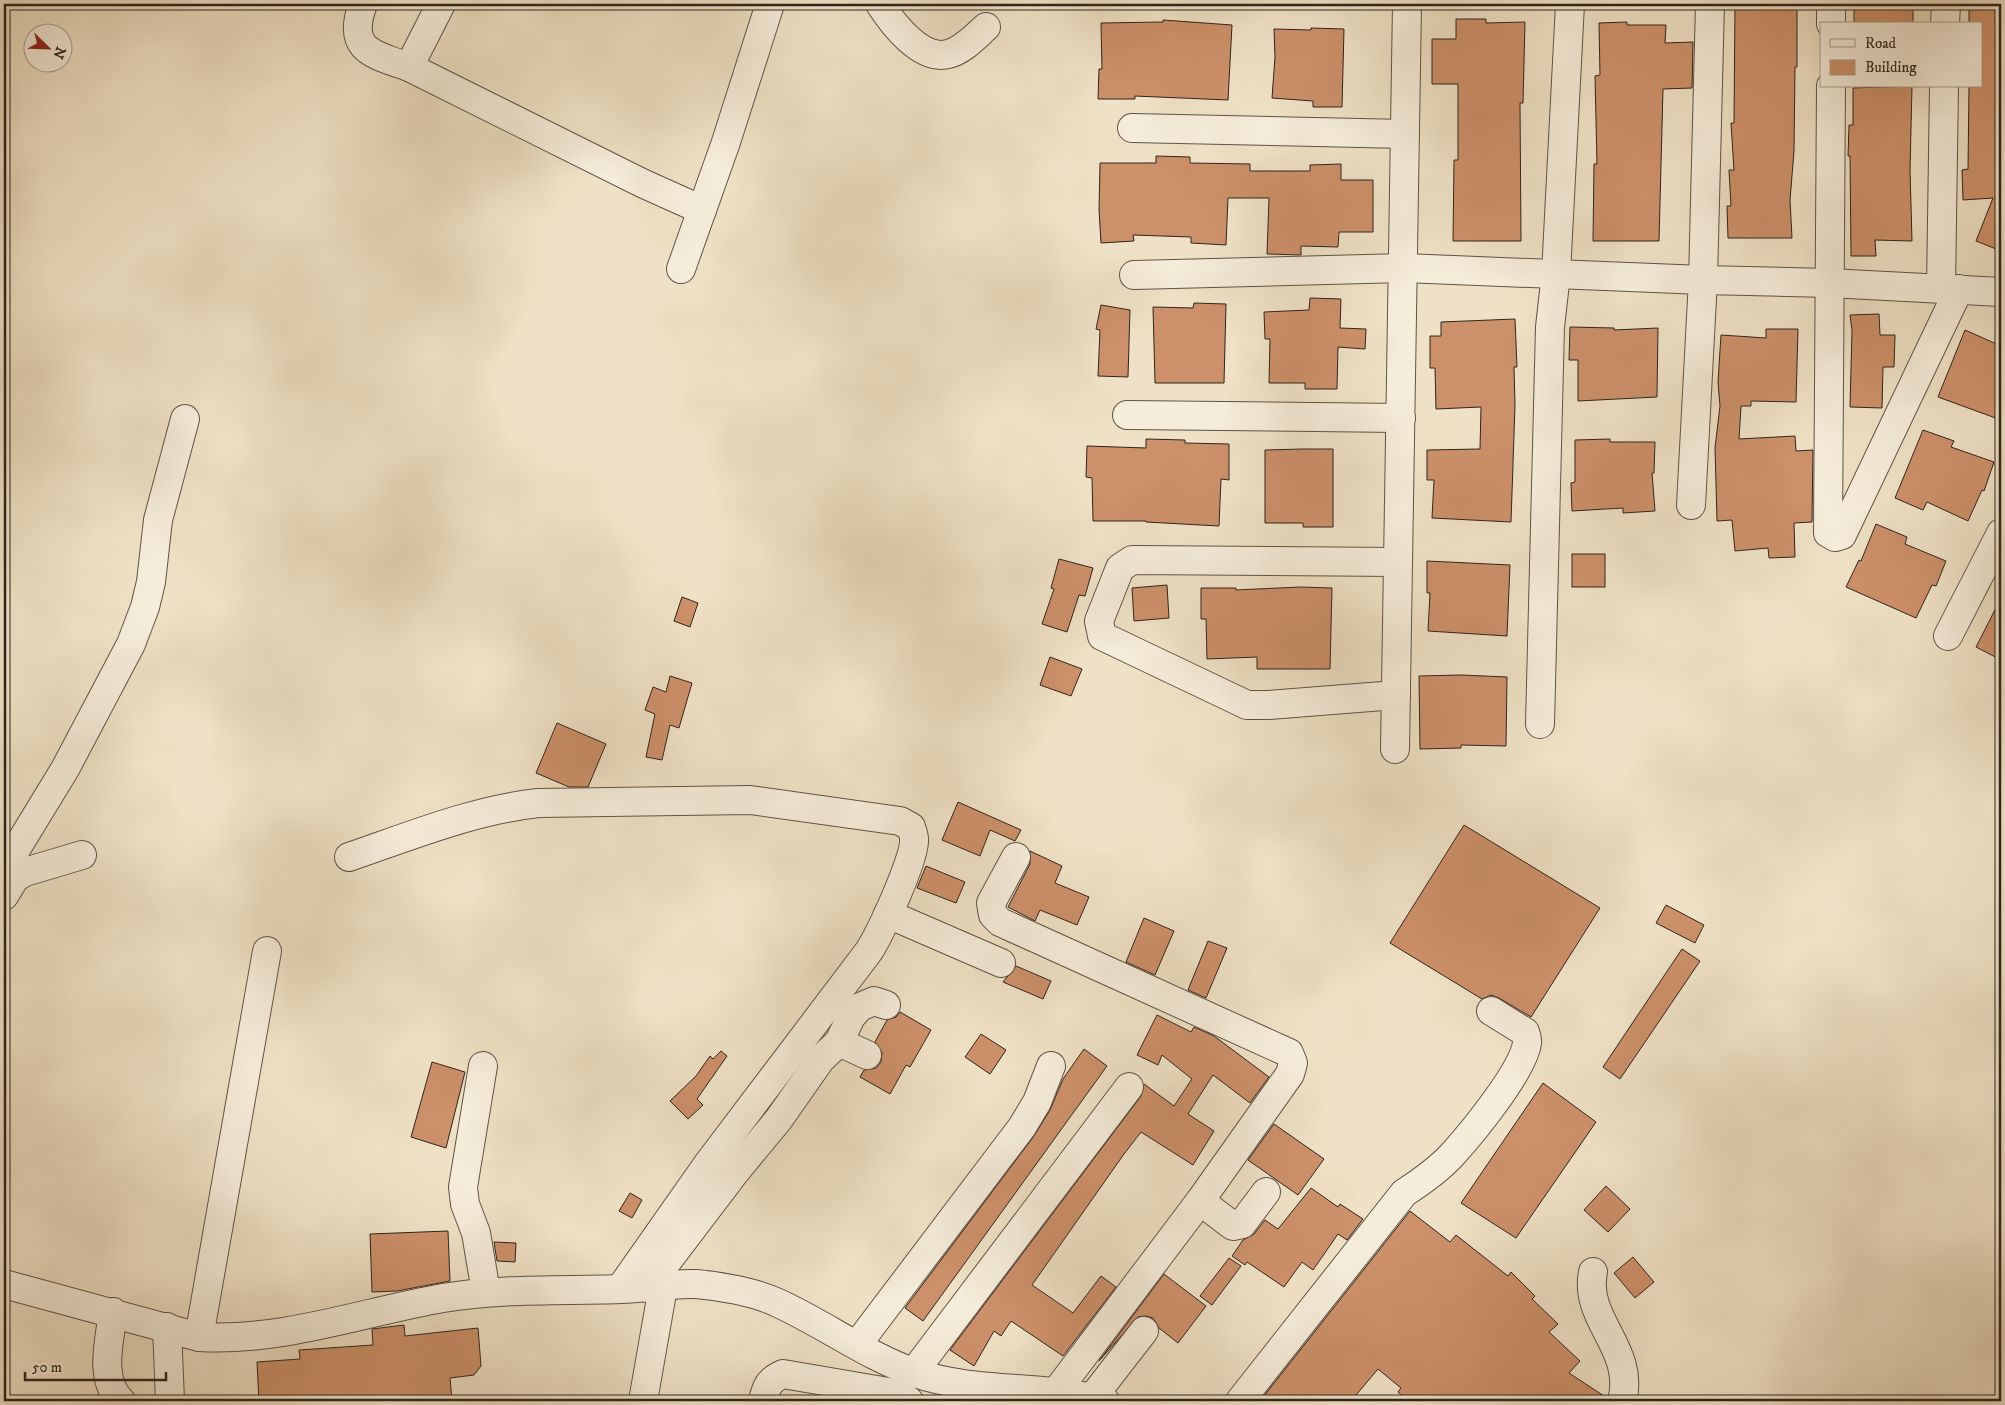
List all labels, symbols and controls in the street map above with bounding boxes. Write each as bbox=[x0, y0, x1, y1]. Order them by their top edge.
north arrow bbox=[22, 22, 72, 72]
legend bbox=[1820, 22, 1982, 88]
text: Road bbox=[1865, 34, 1897, 53]
text: N bbox=[48, 44, 70, 62]
text: Building bbox=[1865, 58, 1917, 77]
scale bar bbox=[25, 1350, 166, 1382]
text: 50 m bbox=[32, 1358, 62, 1377]

